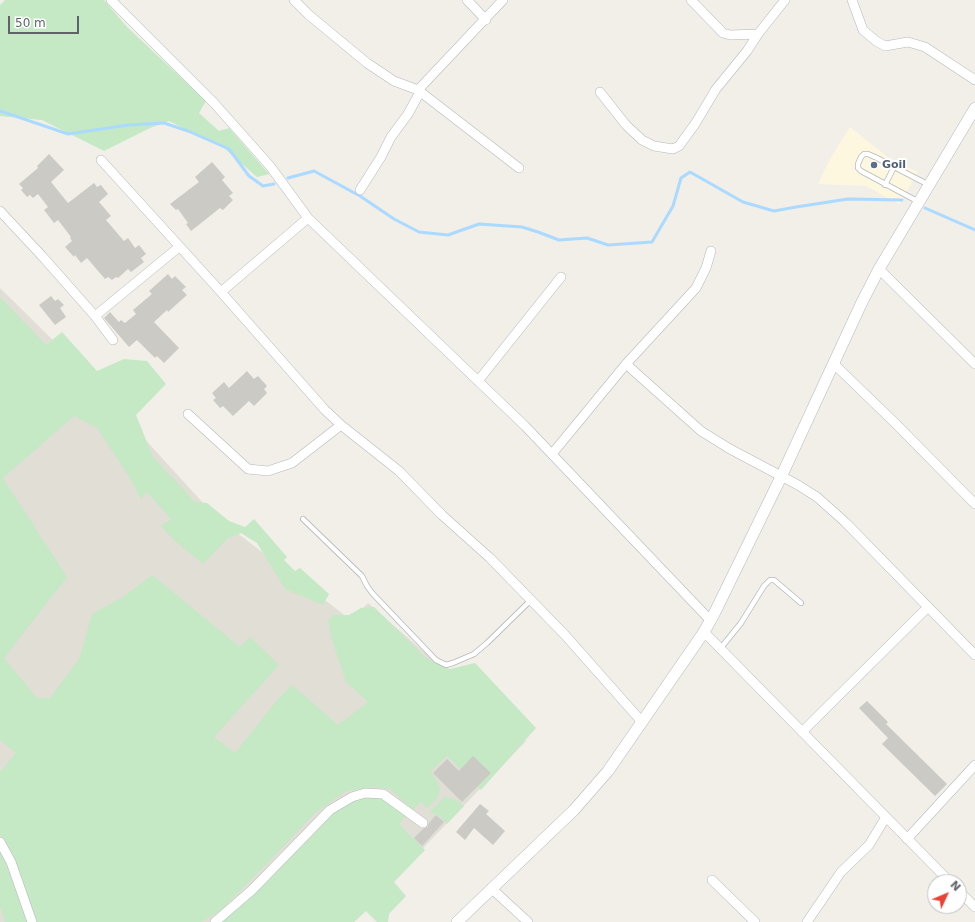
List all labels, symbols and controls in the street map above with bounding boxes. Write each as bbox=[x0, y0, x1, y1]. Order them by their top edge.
scale bar bbox=[10, 8, 81, 34]
text: 50 m bbox=[15, 16, 46, 30]
place label: Goil bbox=[882, 158, 906, 172]
marker: Goil bbox=[869, 160, 879, 170]
north arrow bbox=[927, 874, 967, 914]
text: N bbox=[947, 878, 963, 894]

